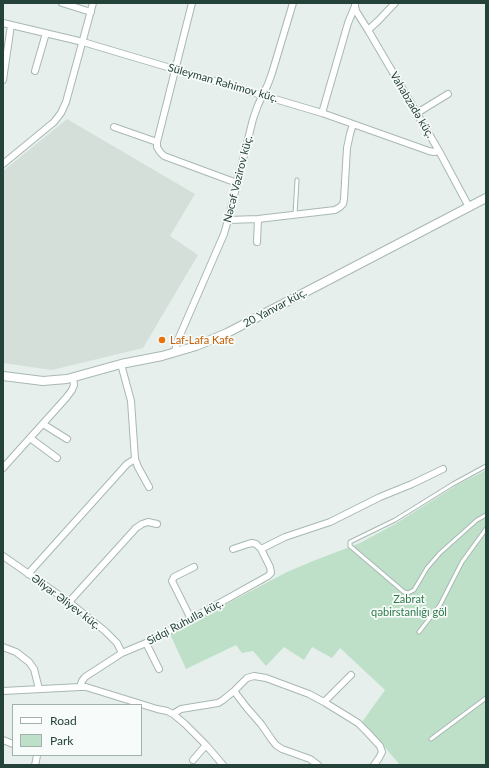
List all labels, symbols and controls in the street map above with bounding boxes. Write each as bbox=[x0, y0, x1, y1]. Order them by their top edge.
street label: Süleyman Rəhimov küç. bbox=[166, 61, 280, 105]
street label: Vahabzadə küç. bbox=[387, 70, 437, 140]
street label: Nəcəf Vəzirov küç. bbox=[221, 134, 255, 224]
street label: 20 Yanvar küç. bbox=[241, 286, 309, 330]
place label: Laf-Lafa Kafe bbox=[170, 333, 234, 347]
marker: Laf-Lafa Kafe bbox=[157, 335, 167, 345]
street label: Əliyar Əliyev küç. bbox=[29, 572, 103, 632]
park label: Zabrat qəbirstanlığı göl bbox=[371, 592, 447, 618]
street label: Sidqi Ruhulla küç. bbox=[145, 596, 225, 648]
legend bbox=[12, 704, 142, 756]
text: Road bbox=[50, 713, 77, 728]
text: Park bbox=[50, 733, 73, 748]

